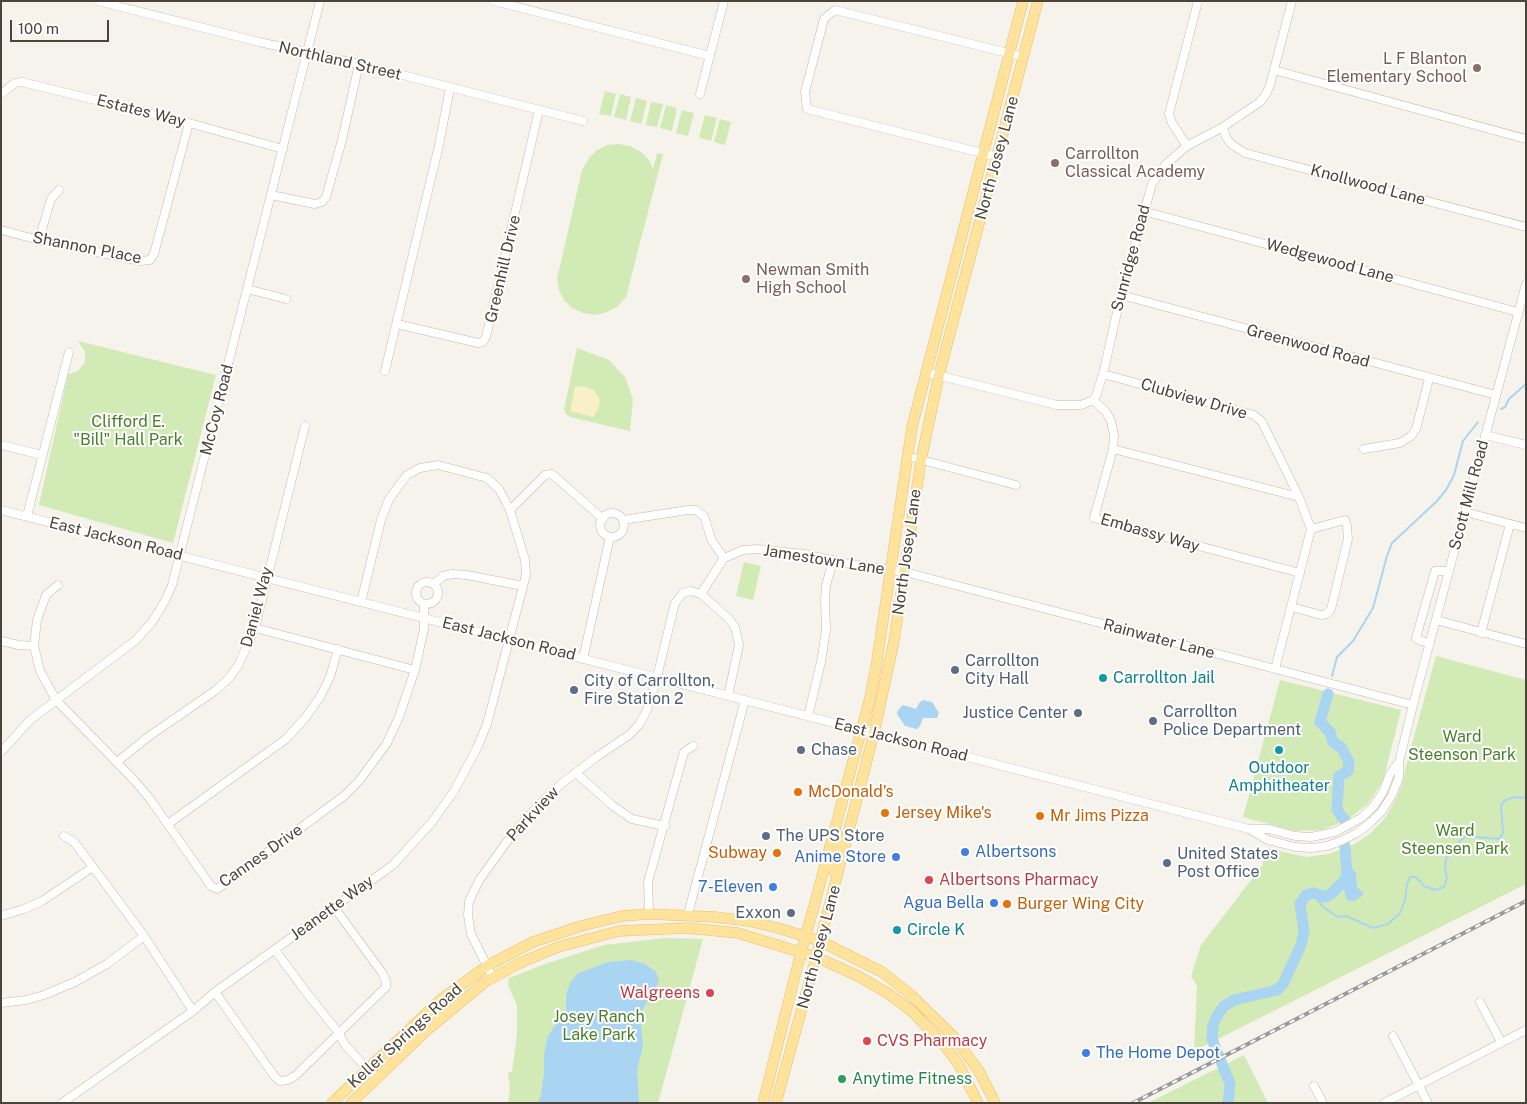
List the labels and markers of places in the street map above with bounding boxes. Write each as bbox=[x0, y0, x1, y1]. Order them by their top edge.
place label: L F Blanton Elementary School bbox=[1327, 49, 1467, 87]
marker: L F Blanton Elementary School bbox=[1471, 62, 1483, 74]
place label: Carrollton Classical Academy bbox=[1065, 144, 1205, 182]
marker: Carrollton Classical Academy bbox=[1049, 157, 1061, 169]
place label: Newman Smith High School bbox=[756, 260, 869, 298]
marker: Newman Smith High School bbox=[740, 273, 752, 285]
place label: Carrollton City Hall bbox=[965, 651, 1039, 689]
marker: Carrollton City Hall bbox=[949, 664, 961, 676]
place label: Carrollton Jail bbox=[1113, 668, 1215, 688]
place label: City of Carrollton, Fire Station 2 bbox=[584, 671, 715, 709]
marker: Carrollton Jail bbox=[1097, 672, 1109, 684]
marker: City of Carrollton, Fire Station 2 bbox=[568, 684, 580, 696]
place label: Carrollton Police Department bbox=[1163, 702, 1301, 740]
place label: Justice Center bbox=[963, 703, 1068, 723]
marker: Justice Center bbox=[1072, 707, 1084, 719]
marker: Carrollton Police Department bbox=[1147, 715, 1159, 727]
place label: Chase bbox=[811, 740, 857, 760]
marker: Chase bbox=[795, 744, 807, 756]
marker: Outdoor Amphitheater bbox=[1273, 744, 1285, 756]
place label: Outdoor Amphitheater bbox=[1228, 758, 1330, 796]
place label: McDonald's bbox=[808, 782, 894, 802]
marker: McDonald's bbox=[792, 786, 804, 798]
place label: Jersey Mike's bbox=[895, 803, 992, 823]
place label: Mr Jims Pizza bbox=[1050, 806, 1149, 826]
marker: Jersey Mike's bbox=[879, 807, 891, 819]
marker: Mr Jims Pizza bbox=[1034, 810, 1046, 822]
place label: The UPS Store bbox=[776, 826, 885, 846]
marker: The UPS Store bbox=[760, 830, 772, 842]
place label: Albertsons bbox=[975, 842, 1056, 862]
place label: Subway bbox=[708, 843, 767, 863]
place label: United States Post Office bbox=[1177, 844, 1278, 882]
marker: Albertsons bbox=[959, 846, 971, 858]
marker: Subway bbox=[771, 847, 783, 859]
place label: Anime Store bbox=[794, 847, 886, 867]
marker: Anime Store bbox=[890, 851, 902, 863]
marker: United States Post Office bbox=[1161, 857, 1173, 869]
place label: Albertsons Pharmacy bbox=[939, 870, 1099, 890]
marker: Albertsons Pharmacy bbox=[923, 874, 935, 886]
place label: 7-Eleven bbox=[698, 877, 763, 897]
marker: 7-Eleven bbox=[767, 881, 779, 893]
place label: Agua Bella bbox=[903, 893, 984, 913]
place label: Burger Wing City bbox=[1017, 894, 1144, 914]
marker: Agua Bella bbox=[988, 897, 1000, 909]
marker: Burger Wing City bbox=[1001, 898, 1013, 910]
place label: Exxon bbox=[735, 903, 781, 923]
marker: Exxon bbox=[785, 907, 797, 919]
place label: Circle K bbox=[907, 920, 965, 940]
marker: Circle K bbox=[891, 924, 903, 936]
place label: Walgreens bbox=[620, 983, 700, 1003]
marker: Walgreens bbox=[704, 987, 716, 999]
place label: CVS Pharmacy bbox=[877, 1031, 987, 1051]
marker: CVS Pharmacy bbox=[861, 1035, 873, 1047]
place label: The Home Depot bbox=[1096, 1043, 1220, 1063]
marker: The Home Depot bbox=[1080, 1047, 1092, 1059]
place label: Anytime Fitness bbox=[852, 1069, 972, 1089]
marker: Anytime Fitness bbox=[836, 1073, 848, 1085]

